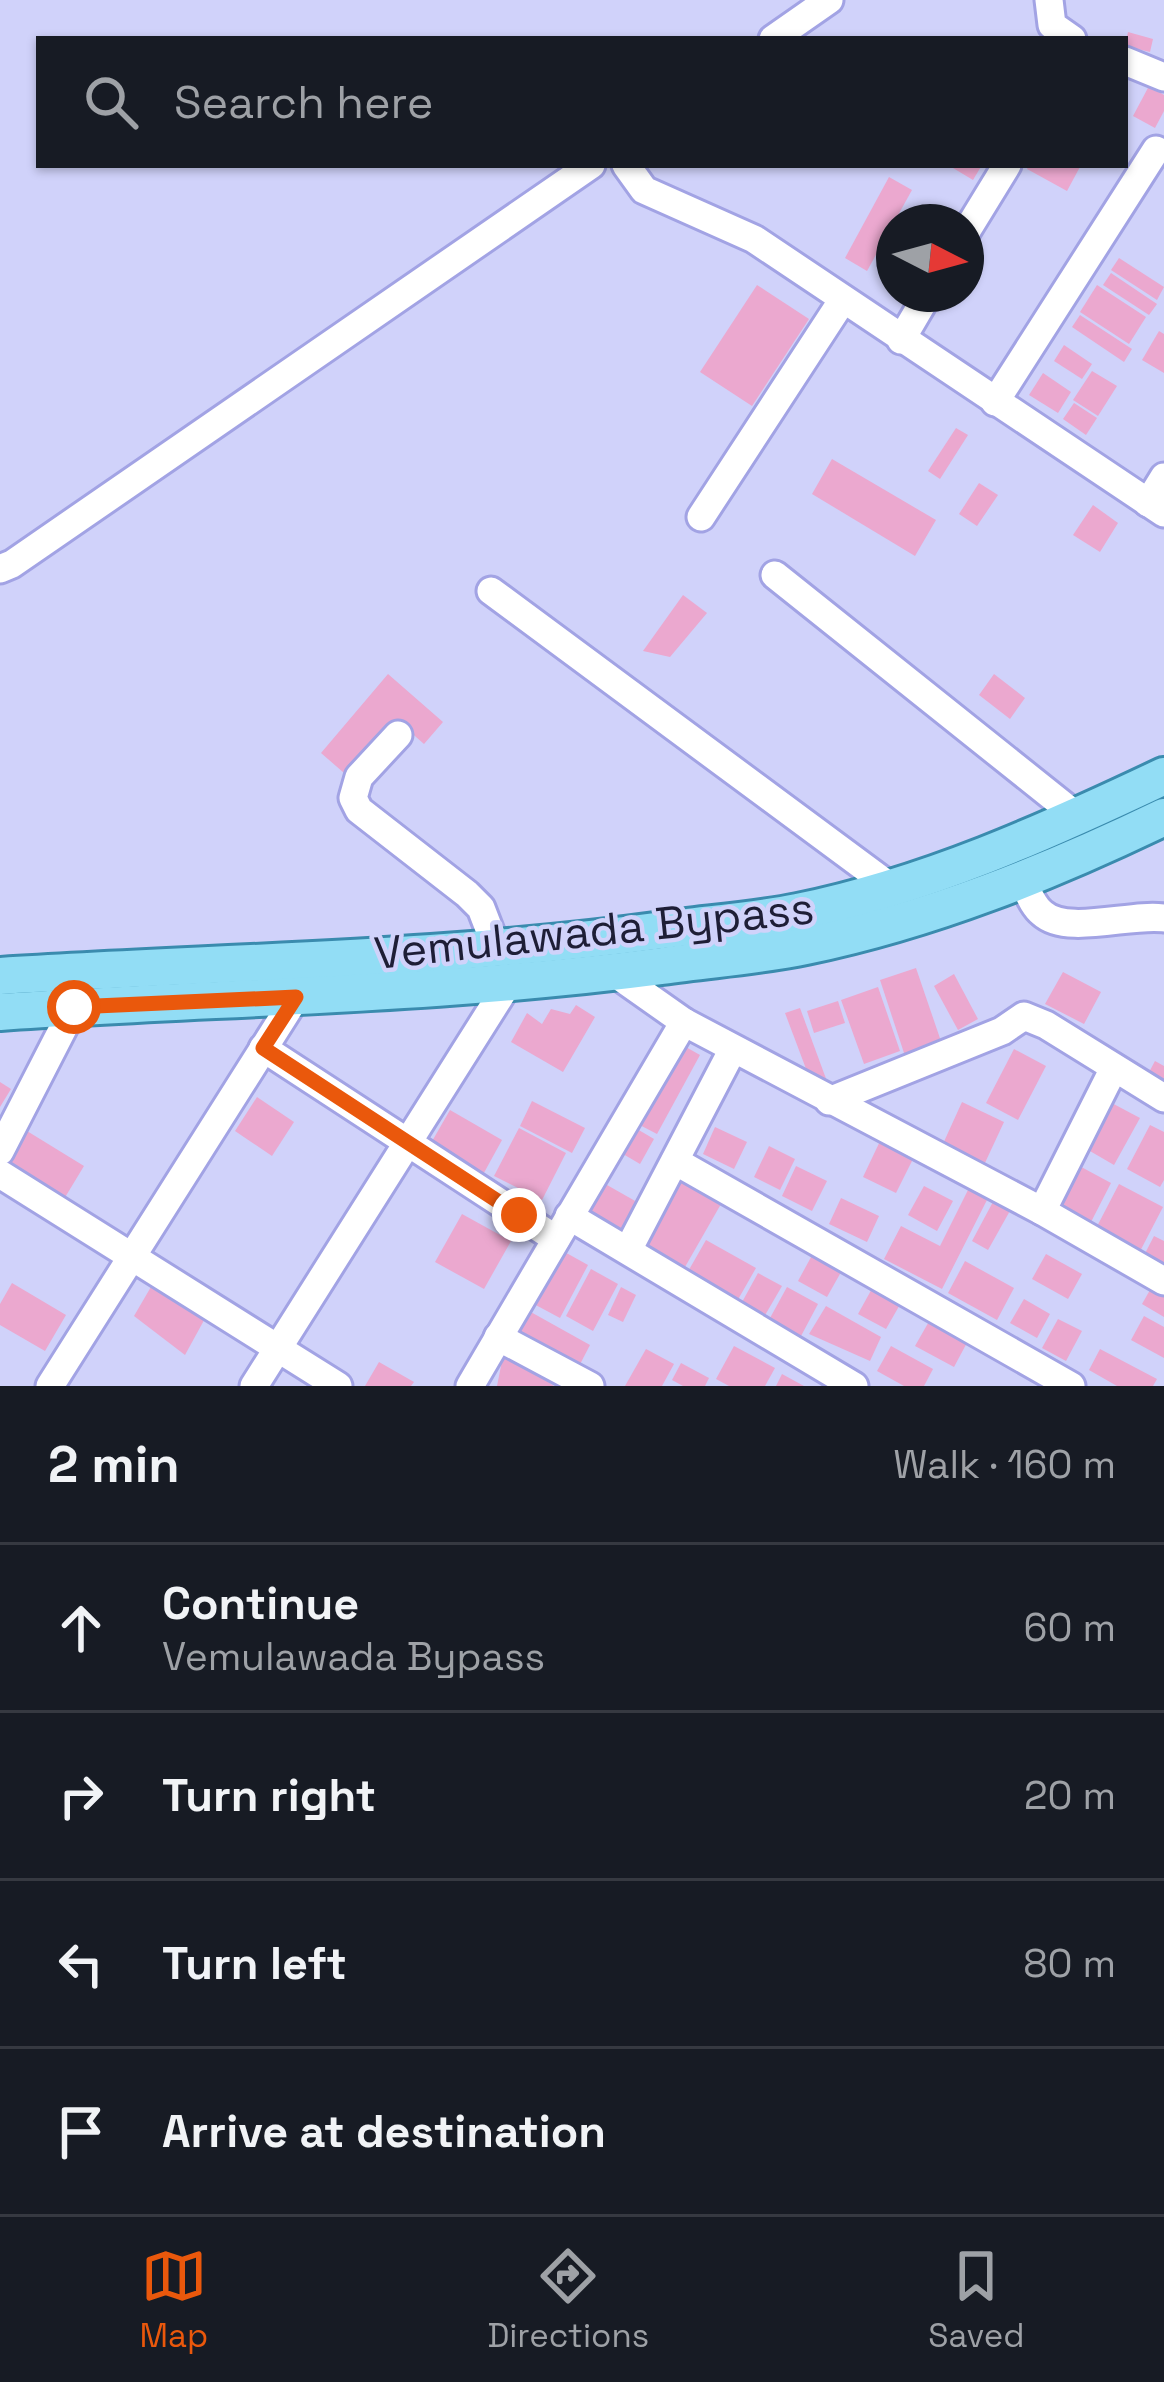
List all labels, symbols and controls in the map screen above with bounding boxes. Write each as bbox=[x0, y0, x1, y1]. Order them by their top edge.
search box bbox=[36, 36, 1128, 168]
icon: search bbox=[78, 69, 144, 135]
text: Search here bbox=[174, 74, 433, 131]
north arrow bbox=[876, 204, 984, 312]
street label: Vemulawada Bypass bbox=[371, 879, 817, 982]
route start bbox=[47, 980, 101, 1034]
route end bbox=[492, 1188, 546, 1242]
text: 2 min bbox=[48, 1432, 180, 1497]
text: Walk · 160 m bbox=[893, 1440, 1116, 1489]
text: Continue bbox=[162, 1575, 359, 1632]
icon: ahead bbox=[48, 1595, 114, 1661]
text: 60 m bbox=[1024, 1603, 1116, 1652]
text: Vemulawada Bypass bbox=[162, 1632, 545, 1681]
icon: right bbox=[48, 1763, 114, 1829]
text: Turn right bbox=[162, 1767, 376, 1824]
text: 20 m bbox=[1024, 1771, 1116, 1820]
icon: left bbox=[48, 1931, 114, 1997]
text: Turn left bbox=[162, 1935, 347, 1992]
text: 80 m bbox=[1023, 1939, 1116, 1988]
icon: arrive bbox=[48, 2099, 114, 2165]
text: Arrive at destination bbox=[162, 2103, 606, 2160]
tab: Map bbox=[140, 2243, 208, 2357]
tab: Directions bbox=[487, 2243, 649, 2357]
tab: Saved bbox=[928, 2243, 1024, 2357]

